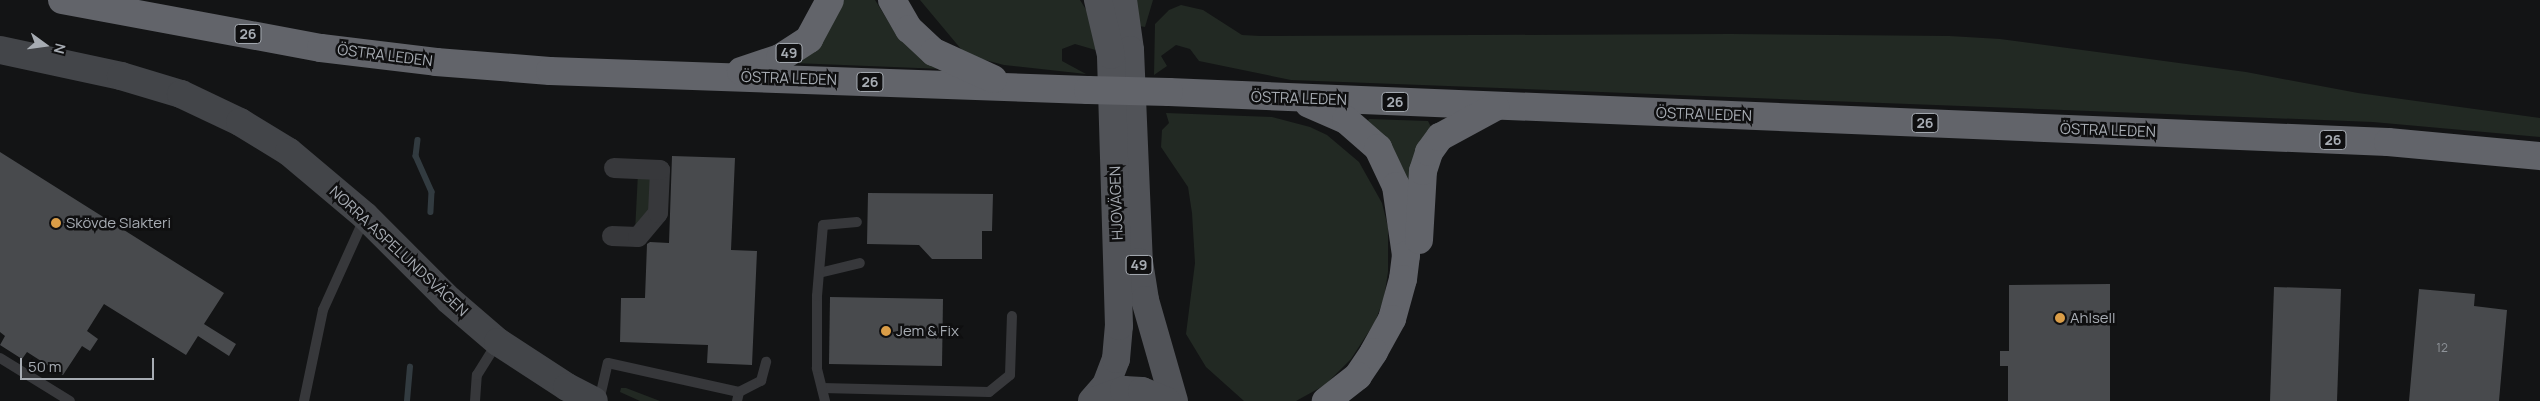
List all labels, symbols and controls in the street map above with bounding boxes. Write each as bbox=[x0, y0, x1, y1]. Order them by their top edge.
north arrow bbox=[20, 20, 70, 70]
road number: 26 bbox=[234, 22, 262, 46]
street label: ÖSTRA LEDEN bbox=[336, 40, 434, 70]
text: N bbox=[50, 42, 70, 56]
road number: 49 bbox=[775, 42, 803, 64]
street label: ÖSTRA LEDEN bbox=[741, 67, 837, 89]
road number: 26 bbox=[856, 70, 884, 94]
street label: ÖSTRA LEDEN bbox=[1251, 87, 1347, 109]
road number: 26 bbox=[1381, 90, 1409, 114]
street label: ÖSTRA LEDEN bbox=[1656, 103, 1752, 125]
road number: 26 bbox=[1911, 112, 1939, 134]
street label: ÖSTRA LEDEN bbox=[2060, 119, 2156, 141]
road number: 26 bbox=[2319, 128, 2347, 152]
street label: HJOVÄGEN bbox=[1106, 166, 1126, 240]
street label: NORRA ASPELUNDSVÄGEN bbox=[326, 182, 472, 320]
place label: Skövde Slakteri bbox=[66, 214, 171, 232]
marker: Skövde Slakteri bbox=[50, 217, 62, 229]
road number: 49 bbox=[1125, 254, 1153, 276]
place label: Ahlsell bbox=[2070, 309, 2116, 327]
marker: Ahlsell bbox=[2054, 312, 2066, 324]
place label: Jem & Fix bbox=[896, 322, 959, 340]
marker: Jem & Fix bbox=[880, 325, 892, 337]
house number: 12 bbox=[2436, 341, 2448, 355]
scale bar bbox=[22, 348, 156, 380]
text: 50 m bbox=[28, 356, 62, 377]

